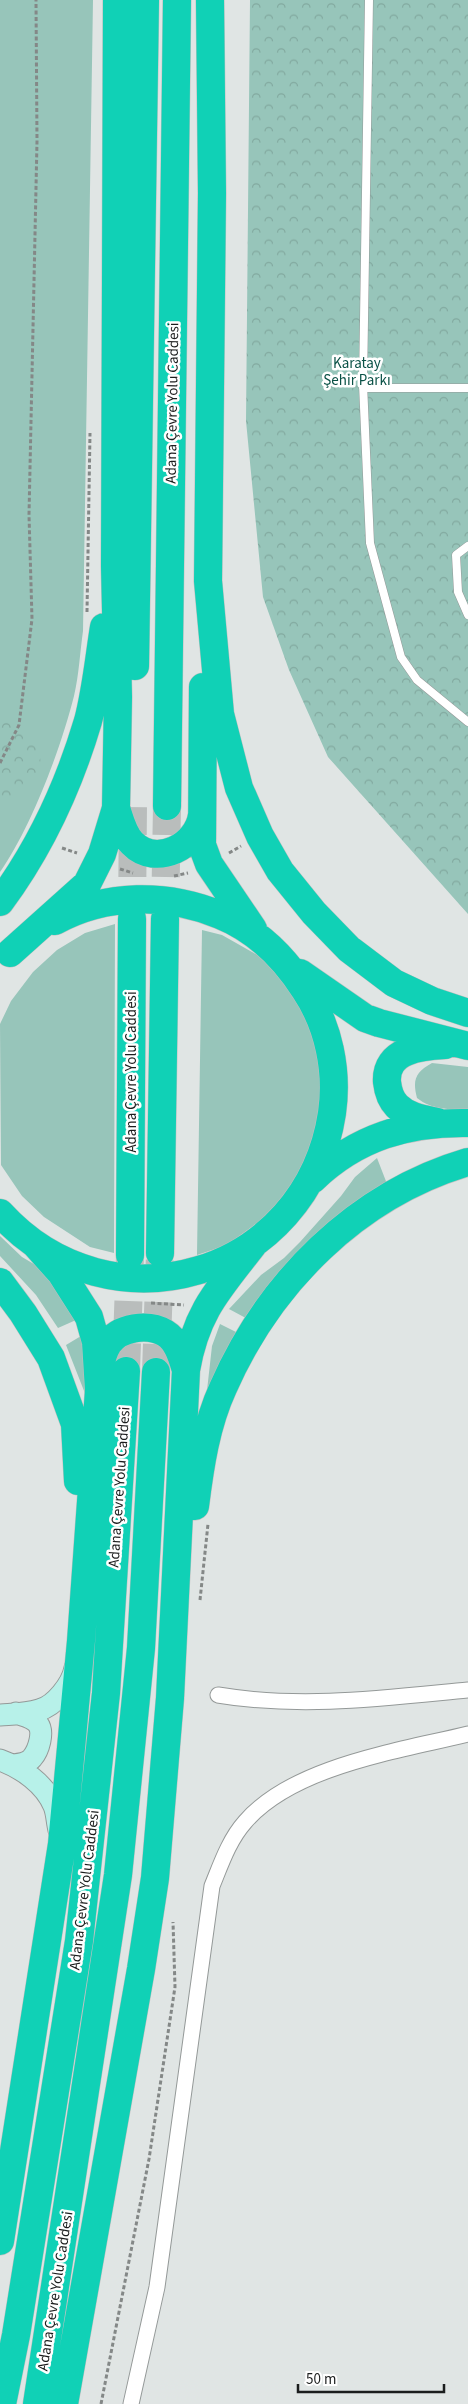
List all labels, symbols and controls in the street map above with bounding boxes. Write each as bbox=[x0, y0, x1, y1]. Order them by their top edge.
street label: Adana Çevre Yolu Caddesi bbox=[161, 322, 184, 484]
park label: Karatay Şehir Parkı bbox=[323, 353, 391, 391]
street label: Adana Çevre Yolu Caddesi bbox=[121, 991, 142, 1153]
street label: Adana Çevre Yolu Caddesi bbox=[103, 1406, 136, 1568]
street label: Adana Çevre Yolu Caddesi bbox=[64, 1809, 105, 1971]
street label: Adana Çevre Yolu Caddesi bbox=[33, 2210, 78, 2372]
scale bar bbox=[298, 2362, 444, 2394]
text: 50 m bbox=[306, 2369, 336, 2390]

